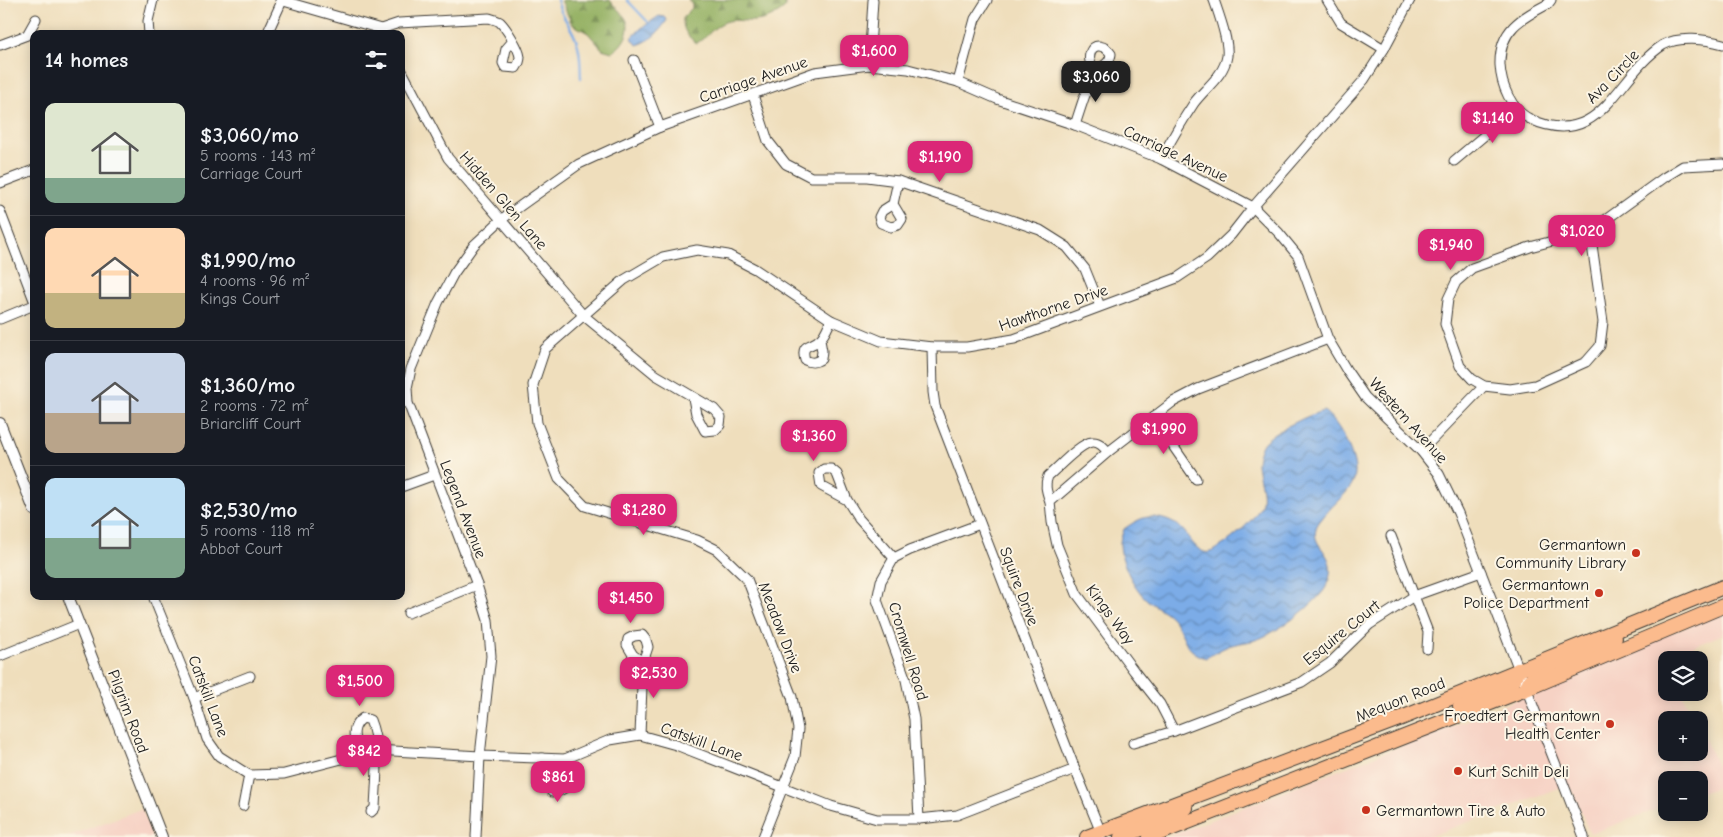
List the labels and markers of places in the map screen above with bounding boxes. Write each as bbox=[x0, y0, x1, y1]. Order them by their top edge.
pin: $1,600 bbox=[833, 34, 915, 77]
pin: $3,060 bbox=[1055, 61, 1137, 103]
pin: $1,140 bbox=[1452, 102, 1534, 144]
pin: $1,190 bbox=[899, 140, 981, 183]
pin: $1,020 bbox=[1541, 214, 1623, 257]
pin: $1,940 bbox=[1410, 228, 1492, 271]
pin: $1,990 bbox=[1123, 412, 1205, 455]
pin: $1,360 bbox=[773, 420, 855, 462]
pin: $1,280 bbox=[603, 494, 685, 536]
place label: Germantown Community Library bbox=[1496, 536, 1627, 572]
marker: Germantown Community Library bbox=[1630, 547, 1642, 559]
place label: Germantown Police Department bbox=[1464, 576, 1589, 612]
pin: $1,450 bbox=[590, 582, 672, 624]
marker: Germantown Police Department bbox=[1593, 587, 1605, 599]
pin: $2,530 bbox=[613, 656, 695, 699]
pin: $1,500 bbox=[319, 664, 401, 707]
place label: Froedtert Germantown Health Center bbox=[1444, 707, 1601, 743]
marker: Froedtert Germantown Health Center bbox=[1604, 718, 1616, 730]
pin: $842 bbox=[334, 734, 394, 777]
pin: $861 bbox=[528, 760, 588, 803]
place label: Kurt Schilt Deli bbox=[1468, 763, 1569, 781]
marker: Kurt Schilt Deli bbox=[1452, 765, 1464, 777]
place label: Germantown Tire & Auto bbox=[1376, 802, 1545, 820]
marker: Germantown Tire & Auto bbox=[1360, 804, 1372, 816]

